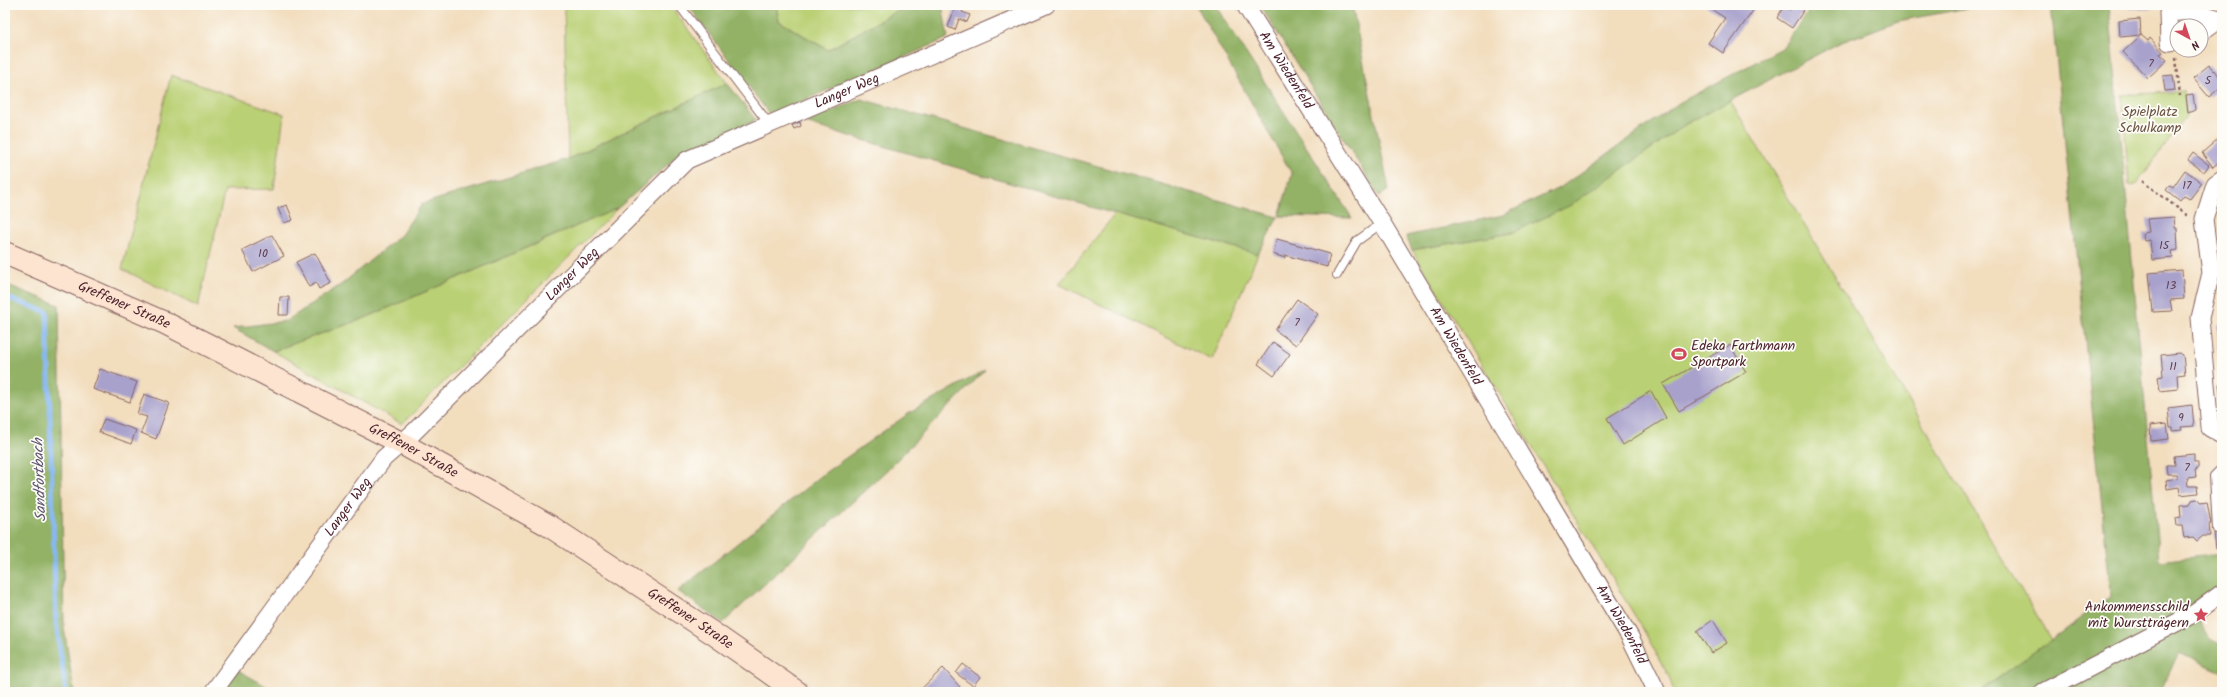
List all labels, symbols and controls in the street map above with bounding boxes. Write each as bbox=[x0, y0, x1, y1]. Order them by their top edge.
north arrow bbox=[2169, 18, 2209, 58]
street label: Am Wiedenfeld bbox=[1253, 27, 1319, 114]
text: N bbox=[2186, 36, 2203, 54]
house number: 7 bbox=[2148, 54, 2154, 73]
street label: Langer Weg bbox=[811, 67, 883, 115]
house number: 5 bbox=[2205, 71, 2213, 90]
park label: Spielplatz Schulkamp bbox=[2119, 101, 2181, 139]
house number: 17 bbox=[2182, 176, 2192, 195]
house number: 15 bbox=[2159, 236, 2171, 255]
street label: Langer Weg bbox=[540, 242, 604, 306]
house number: 10 bbox=[258, 244, 268, 263]
street label: Greffener Straße bbox=[74, 275, 175, 335]
house number: 13 bbox=[2166, 276, 2176, 295]
street label: Am Wiedenfeld bbox=[1424, 302, 1489, 391]
house number: 7 bbox=[1294, 313, 1300, 332]
place label: Edeka Farthmann Sportpark bbox=[1691, 335, 1795, 373]
sports icon: Edeka Farthmann Sportpark bbox=[1670, 345, 1688, 363]
house number: 11 bbox=[2169, 357, 2177, 376]
house number: 9 bbox=[2178, 408, 2184, 427]
street label: Greffener Straße bbox=[365, 417, 463, 484]
water label: Sandfortbach bbox=[26, 436, 53, 522]
house number: 7 bbox=[2184, 458, 2190, 477]
street label: Langer Weg bbox=[319, 473, 377, 541]
street label: Am Wiedenfeld bbox=[1590, 580, 1653, 669]
street label: Greffener Straße bbox=[643, 582, 738, 656]
place label: Ankommensschild mit Wurstträgern bbox=[2085, 596, 2190, 634]
place icon: Ankommensschild mit Wurstträgern bbox=[2192, 606, 2210, 624]

